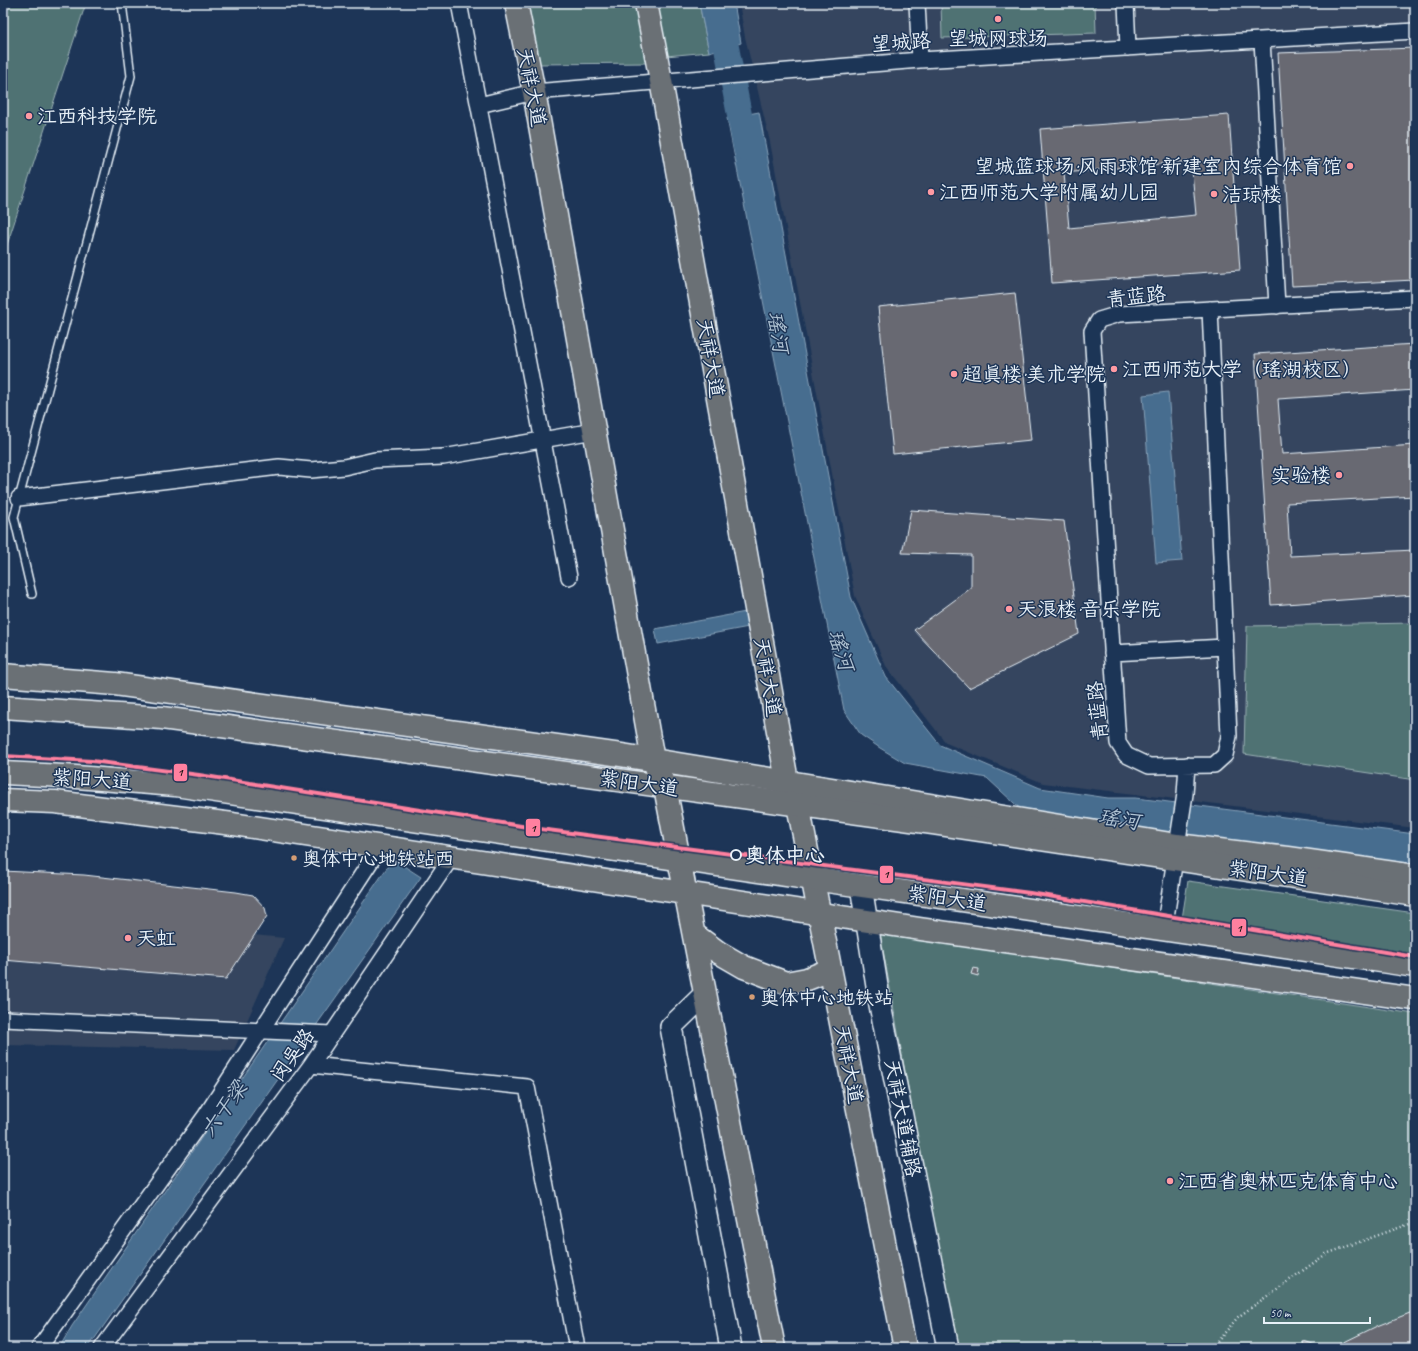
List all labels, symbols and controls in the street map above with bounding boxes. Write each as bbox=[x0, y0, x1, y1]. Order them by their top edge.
marker: 望城网球场 bbox=[993, 14, 1003, 24]
place label: 望城网球场 bbox=[948, 26, 1048, 51]
street label: 望城路 bbox=[870, 28, 933, 57]
street label: 天祥大道 bbox=[512, 45, 551, 129]
place label: 江西科技学院 bbox=[37, 104, 157, 129]
marker: 江西科技学院 bbox=[24, 111, 34, 121]
place label: 望城篮球场·风雨球馆·新建室内综合体育馆 bbox=[975, 154, 1342, 179]
marker: 望城篮球场·风雨球馆·新建室内综合体育馆 bbox=[1345, 161, 1355, 171]
place label: 江西师范大学附属幼儿园 bbox=[939, 180, 1159, 205]
place label: 洁琼楼 bbox=[1222, 182, 1282, 207]
marker: 江西师范大学附属幼儿园 bbox=[926, 187, 936, 197]
marker: 洁琼楼 bbox=[1209, 189, 1219, 199]
street label: 青蓝路 bbox=[1105, 281, 1168, 312]
water label: 瑶河 bbox=[762, 309, 795, 358]
street label: 天祥大道 bbox=[691, 317, 730, 400]
place label: 江西师范大学（瑶湖校区） bbox=[1122, 357, 1362, 382]
place label: 超真楼·美术学院 bbox=[962, 362, 1106, 387]
marker: 江西师范大学（瑶湖校区） bbox=[1109, 364, 1119, 374]
marker: 超真楼·美术学院 bbox=[949, 369, 959, 379]
place label: 实验楼 bbox=[1271, 463, 1331, 488]
marker: 实验楼 bbox=[1334, 470, 1344, 480]
place label: 天浪楼·音乐学院 bbox=[1017, 597, 1161, 622]
marker: 天浪楼·音乐学院 bbox=[1004, 604, 1014, 614]
water label: 瑶河 bbox=[822, 626, 861, 677]
street label: 天祥大道 bbox=[748, 636, 787, 719]
street label: 青蓝路 bbox=[1082, 679, 1113, 742]
line badge: 1 bbox=[173, 763, 188, 782]
street label: 紫阳大道 bbox=[51, 764, 133, 795]
text: 1 bbox=[178, 765, 184, 779]
street label: 紫阳大道 bbox=[598, 766, 680, 801]
water label: 瑶河 bbox=[1096, 803, 1145, 835]
line badge: 1 bbox=[525, 818, 541, 837]
text: 1 bbox=[531, 821, 537, 835]
place label: 奥体中心 bbox=[745, 843, 825, 868]
place label: 奥体中心地铁站西 bbox=[302, 847, 454, 871]
marker: 奥体中心 bbox=[730, 849, 742, 861]
marker: 奥体中心地铁站西 bbox=[289, 853, 299, 863]
street label: 紫阳大道 bbox=[1227, 856, 1309, 891]
line badge: 1 bbox=[879, 865, 894, 884]
text: 1 bbox=[884, 867, 890, 881]
street label: 紫阳大道 bbox=[906, 881, 988, 916]
line badge: 1 bbox=[1231, 918, 1247, 937]
text: 1 bbox=[1237, 921, 1243, 935]
place label: 天虹 bbox=[136, 926, 176, 951]
marker: 天虹 bbox=[123, 933, 133, 943]
place label: 奥体中心地铁站 bbox=[760, 986, 893, 1010]
marker: 奥体中心地铁站 bbox=[747, 992, 757, 1002]
street label: 天祥大道 bbox=[829, 1022, 868, 1106]
street label: 闵吴路 bbox=[265, 1023, 320, 1087]
street label: 天祥大道辅路 bbox=[879, 1057, 926, 1180]
water label: 六干梁 bbox=[195, 1074, 254, 1142]
place label: 江西省奥林匹克体育中心 bbox=[1178, 1169, 1398, 1194]
marker: 江西省奥林匹克体育中心 bbox=[1165, 1176, 1175, 1186]
scale bar bbox=[1264, 1299, 1370, 1325]
text: 50 m bbox=[1270, 1305, 1292, 1321]

